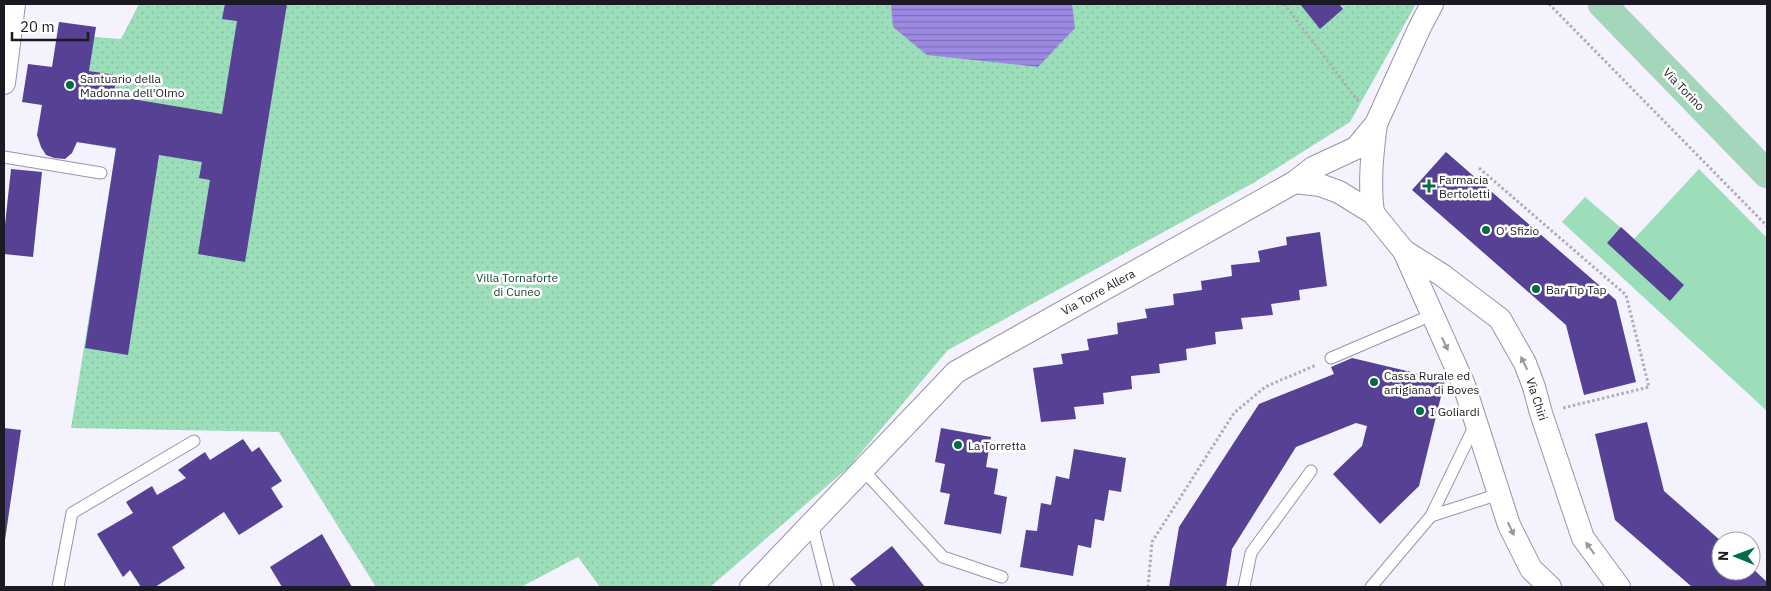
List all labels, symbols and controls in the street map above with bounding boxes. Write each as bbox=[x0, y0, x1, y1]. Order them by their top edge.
scale bar bbox=[12, 10, 89, 42]
text: 20 m bbox=[20, 17, 55, 36]
street label: Via Torino bbox=[1660, 65, 1708, 114]
place label: Santuario della Madonna dell'Olmo bbox=[80, 71, 185, 100]
marker: Santuario della Madonna dell'Olmo bbox=[64, 79, 76, 91]
place label: Farmacia Bertoletti bbox=[1439, 172, 1490, 201]
marker: Farmacia Bertoletti bbox=[1423, 180, 1435, 192]
place label: O' Sfizio bbox=[1496, 223, 1539, 238]
marker: O' Sfizio bbox=[1480, 224, 1492, 236]
street label: Via Torre Allera bbox=[1058, 265, 1138, 318]
park label: Villa Tornaforte di Cuneo bbox=[476, 270, 559, 299]
place label: Bar Tip Tap bbox=[1546, 282, 1607, 297]
marker: Bar Tip Tap bbox=[1530, 283, 1542, 295]
one-way arrow bbox=[1441, 337, 1449, 351]
one-way arrow bbox=[1520, 355, 1528, 370]
place label: Cassa Rurale ed artigiana di Boves bbox=[1384, 368, 1480, 397]
marker: Cassa Rurale ed artigiana di Boves bbox=[1368, 376, 1380, 388]
street label: Via Chiri bbox=[1523, 376, 1551, 422]
place label: I Goliardi bbox=[1430, 404, 1480, 419]
marker: I Goliardi bbox=[1414, 405, 1426, 417]
place label: La Torretta bbox=[968, 438, 1027, 453]
marker: La Torretta bbox=[952, 439, 964, 451]
one-way arrow bbox=[1507, 522, 1515, 536]
north arrow bbox=[1711, 531, 1761, 581]
one-way arrow bbox=[1585, 541, 1595, 555]
text: N bbox=[1714, 551, 1732, 561]

